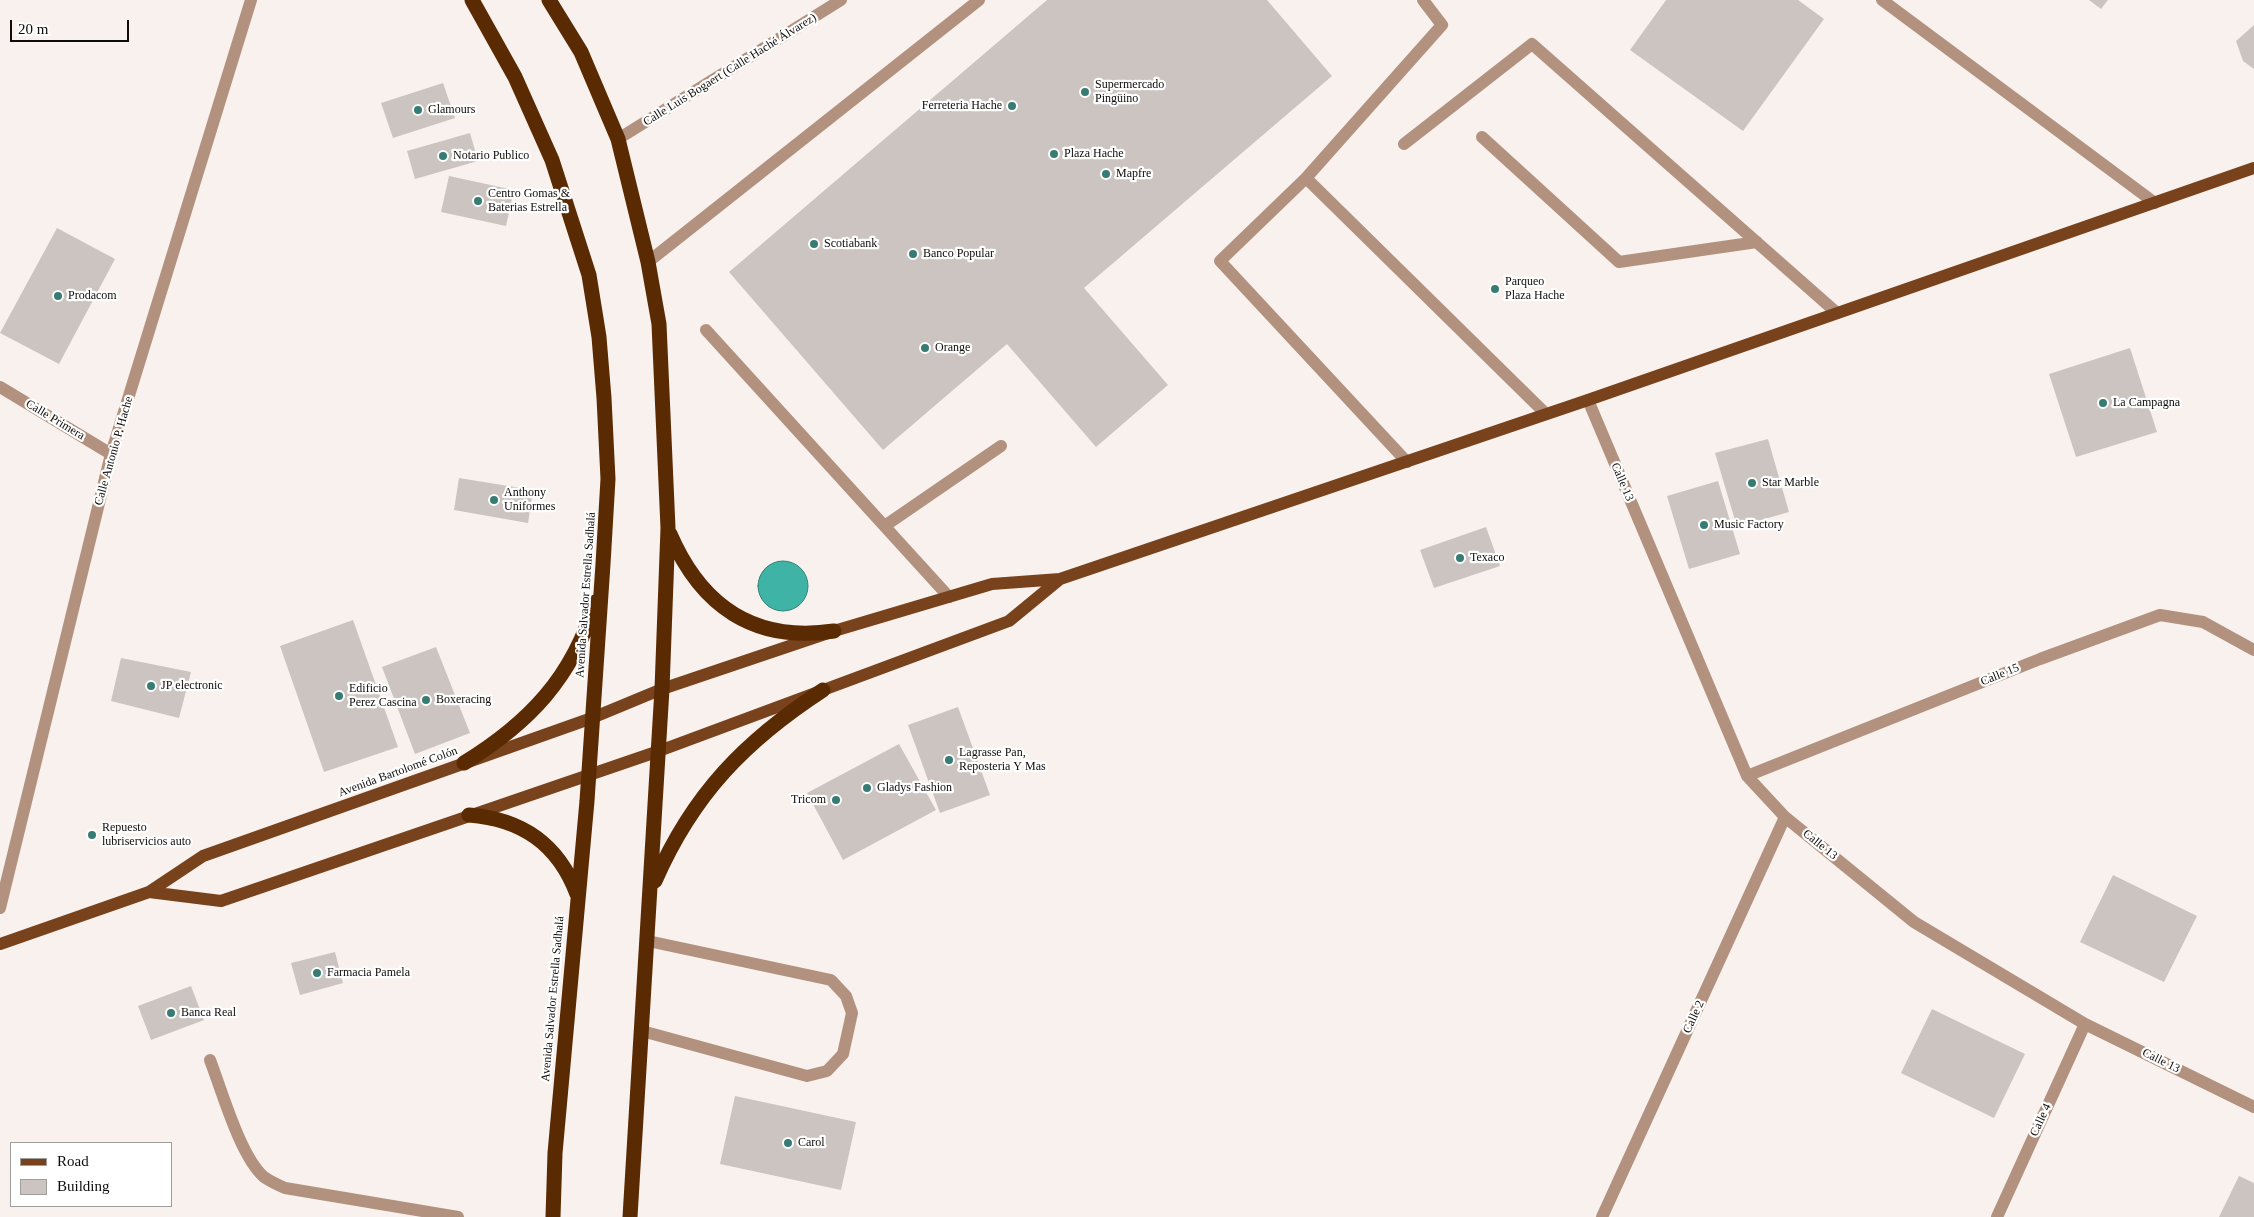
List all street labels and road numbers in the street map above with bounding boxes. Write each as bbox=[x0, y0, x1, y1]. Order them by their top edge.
street label: Calle Luis Bogaert (Calle Haché Álvarez) bbox=[641, 10, 819, 130]
street label: Calle Antonio P. Hache bbox=[92, 395, 136, 507]
street label: Calle Primera bbox=[23, 397, 87, 443]
street label: Calle 13 bbox=[1607, 461, 1637, 503]
street label: Avenida Salvador Estrella Sadhalá bbox=[573, 512, 599, 678]
street label: Calle 15 bbox=[1979, 661, 2021, 689]
street label: Avenida Bartolomé Colón bbox=[336, 744, 460, 800]
street label: Calle 13 bbox=[1800, 827, 1840, 863]
street label: Avenida Salvador Estrella Sadhalá bbox=[539, 916, 567, 1082]
street label: Calle 2 bbox=[1680, 998, 1708, 1036]
street label: Calle 13 bbox=[2140, 1046, 2182, 1076]
street label: Calle 4 bbox=[2027, 1101, 2055, 1139]

